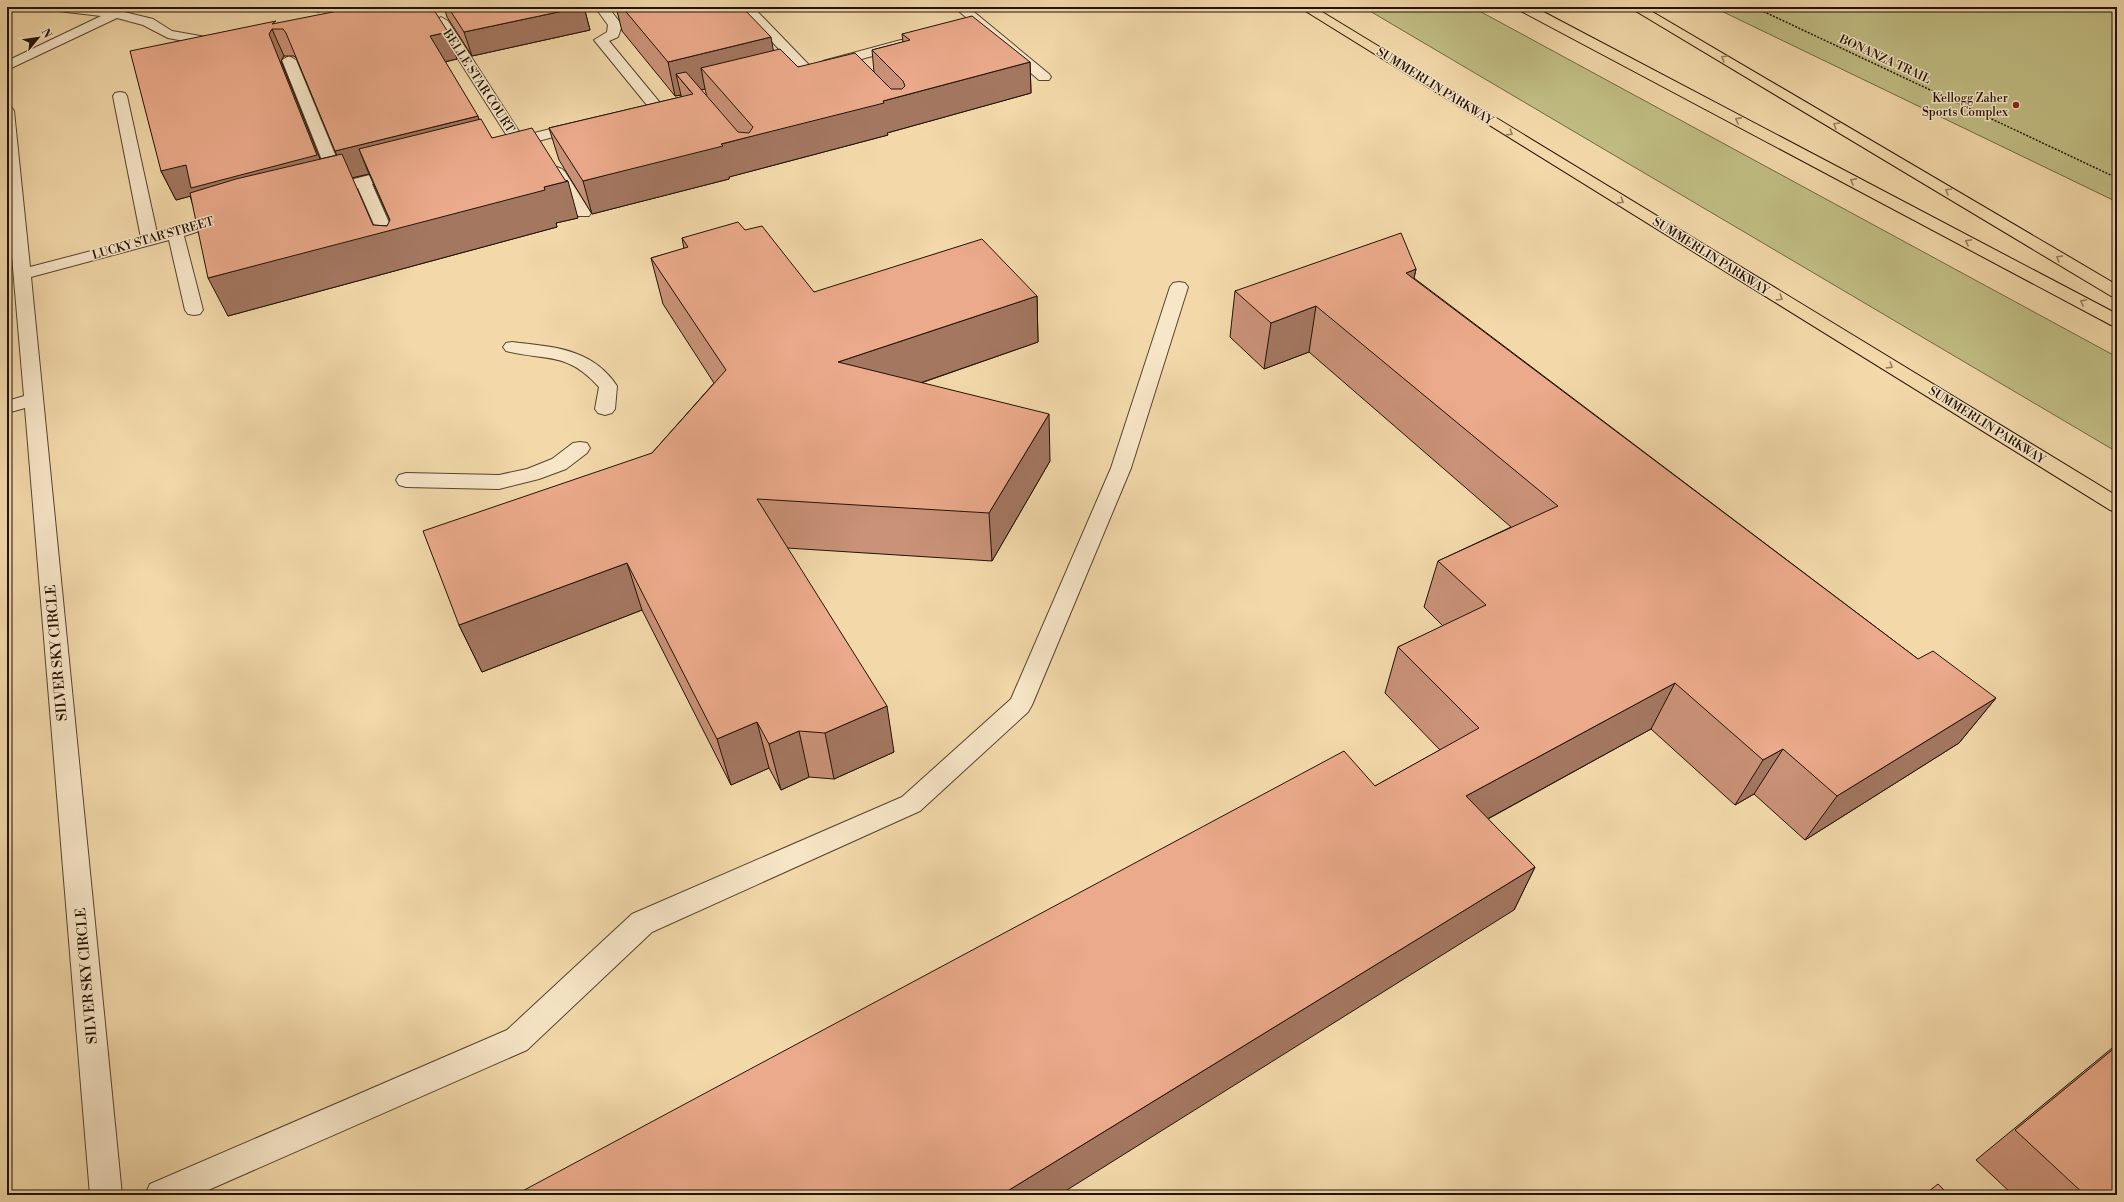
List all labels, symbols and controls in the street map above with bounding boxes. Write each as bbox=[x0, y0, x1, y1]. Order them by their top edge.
north arrow bbox=[18, 18, 58, 58]
text: N bbox=[38, 26, 54, 41]
street label: BELLE STAR COURT bbox=[439, 26, 518, 136]
street label: BONANZA TRAIL bbox=[1836, 31, 1933, 87]
street label: SUMMERLIN PARKWAY bbox=[1374, 44, 1497, 129]
one-way arrow bbox=[1721, 56, 1728, 63]
place label: Kellogg Zaher Sports Complex bbox=[1922, 91, 2009, 120]
marker: Kellogg Zaher Sports Complex bbox=[2011, 100, 2021, 110]
one-way arrow bbox=[1735, 117, 1742, 125]
one-way arrow bbox=[1833, 122, 1840, 129]
one-way arrow bbox=[1506, 128, 1513, 135]
one-way arrow bbox=[1850, 178, 1857, 185]
one-way arrow bbox=[1945, 189, 1952, 196]
one-way arrow bbox=[1617, 196, 1624, 203]
street label: LUCKY STAR STREET bbox=[91, 214, 216, 263]
street label: SUMMERLIN PARKWAY bbox=[1650, 214, 1773, 299]
one-way arrow bbox=[1964, 239, 1972, 246]
one-way arrow bbox=[2056, 255, 2063, 262]
one-way arrow bbox=[1776, 293, 1783, 300]
one-way arrow bbox=[2079, 300, 2087, 307]
one-way arrow bbox=[1886, 361, 1893, 368]
street label: SUMMERLIN PARKWAY bbox=[1926, 383, 2049, 468]
street label: SILVER SKY CIRCLE bbox=[42, 584, 72, 722]
street label: SILVER SKY CIRCLE bbox=[72, 907, 102, 1045]

